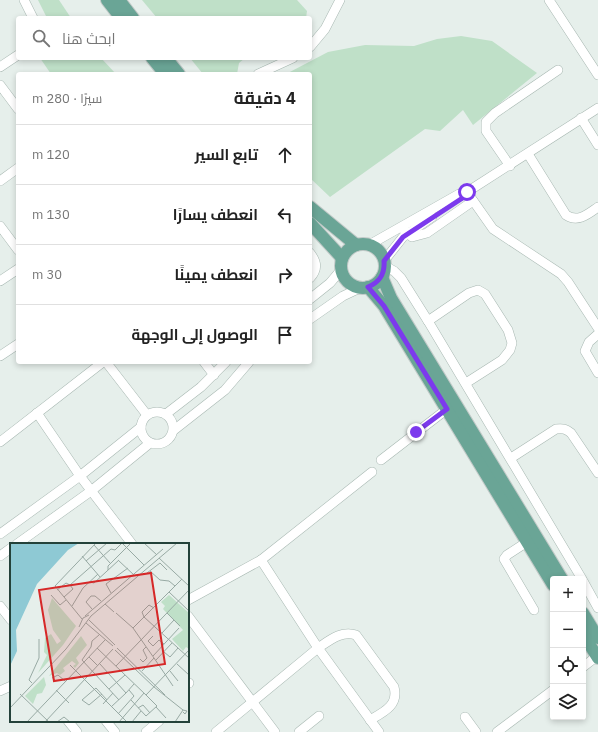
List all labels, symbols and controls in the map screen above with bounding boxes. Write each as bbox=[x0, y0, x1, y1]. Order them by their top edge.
search box bbox=[16, 16, 312, 60]
icon: search bbox=[30, 27, 52, 49]
text: ابحث هنا bbox=[62, 29, 116, 48]
text: 4 دقيقة bbox=[234, 87, 296, 109]
text: سيرًا · 280 m bbox=[32, 90, 102, 107]
icon: ahead bbox=[274, 144, 296, 166]
text: تابع السير bbox=[195, 145, 258, 164]
text: 120 m bbox=[32, 146, 70, 163]
route start bbox=[458, 183, 476, 201]
icon: left bbox=[274, 204, 296, 226]
text: انعطف يسارًا bbox=[173, 205, 258, 224]
text: 130 m bbox=[32, 206, 70, 223]
icon: right bbox=[274, 264, 296, 286]
text: انعطف يمينًا bbox=[174, 265, 258, 284]
text: 30 m bbox=[32, 266, 62, 283]
icon: arrive bbox=[274, 324, 296, 346]
text: الوصول إلى الوجهة bbox=[131, 325, 258, 344]
route end bbox=[407, 423, 425, 441]
inset map bbox=[10, 543, 189, 722]
map controls bbox=[550, 576, 586, 720]
button: + bbox=[550, 576, 586, 612]
button: − bbox=[550, 612, 586, 648]
button: locate bbox=[550, 648, 586, 684]
button: layers bbox=[550, 684, 586, 720]

